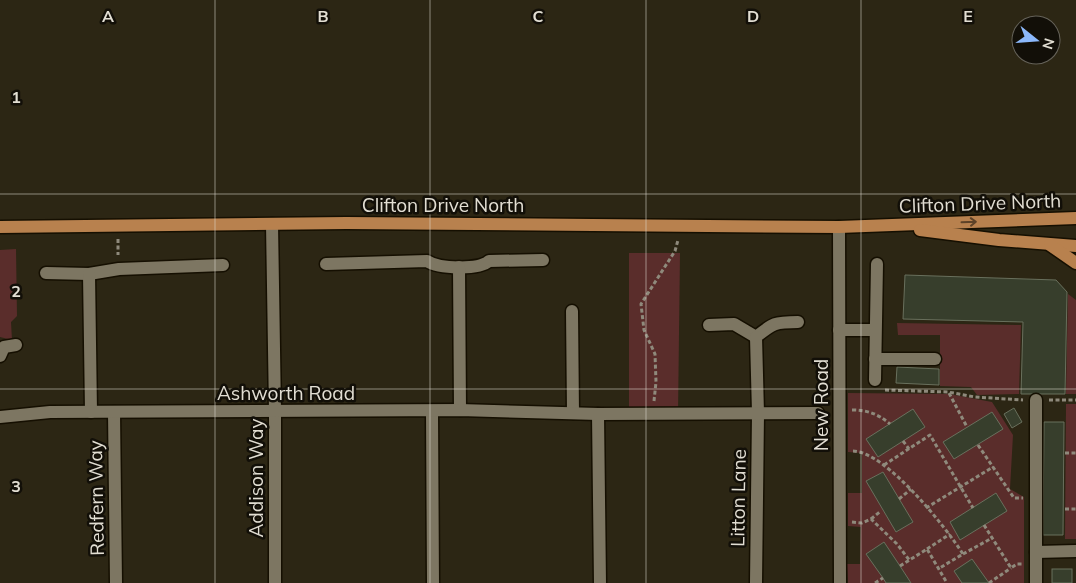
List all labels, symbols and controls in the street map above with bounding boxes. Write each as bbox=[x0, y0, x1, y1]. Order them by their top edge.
text: A bbox=[102, 6, 114, 26]
text: B bbox=[317, 6, 329, 26]
text: C bbox=[533, 6, 544, 26]
text: D bbox=[747, 6, 759, 26]
text: E bbox=[963, 6, 973, 26]
north arrow bbox=[1011, 15, 1061, 65]
text: N bbox=[1038, 36, 1059, 51]
text: 1 bbox=[11, 87, 21, 107]
street label: Clifton Drive North bbox=[898, 188, 1062, 218]
street label: Clifton Drive North bbox=[362, 193, 524, 217]
one-way arrow bbox=[961, 218, 977, 227]
text: 2 bbox=[11, 281, 21, 301]
street label: New Road bbox=[809, 359, 833, 451]
street label: Ashworth Road bbox=[217, 381, 355, 405]
street label: Addison Way bbox=[244, 419, 268, 538]
street label: Redfern Way bbox=[83, 440, 109, 556]
street label: Litton Lane bbox=[725, 449, 751, 547]
text: 3 bbox=[11, 476, 21, 496]

